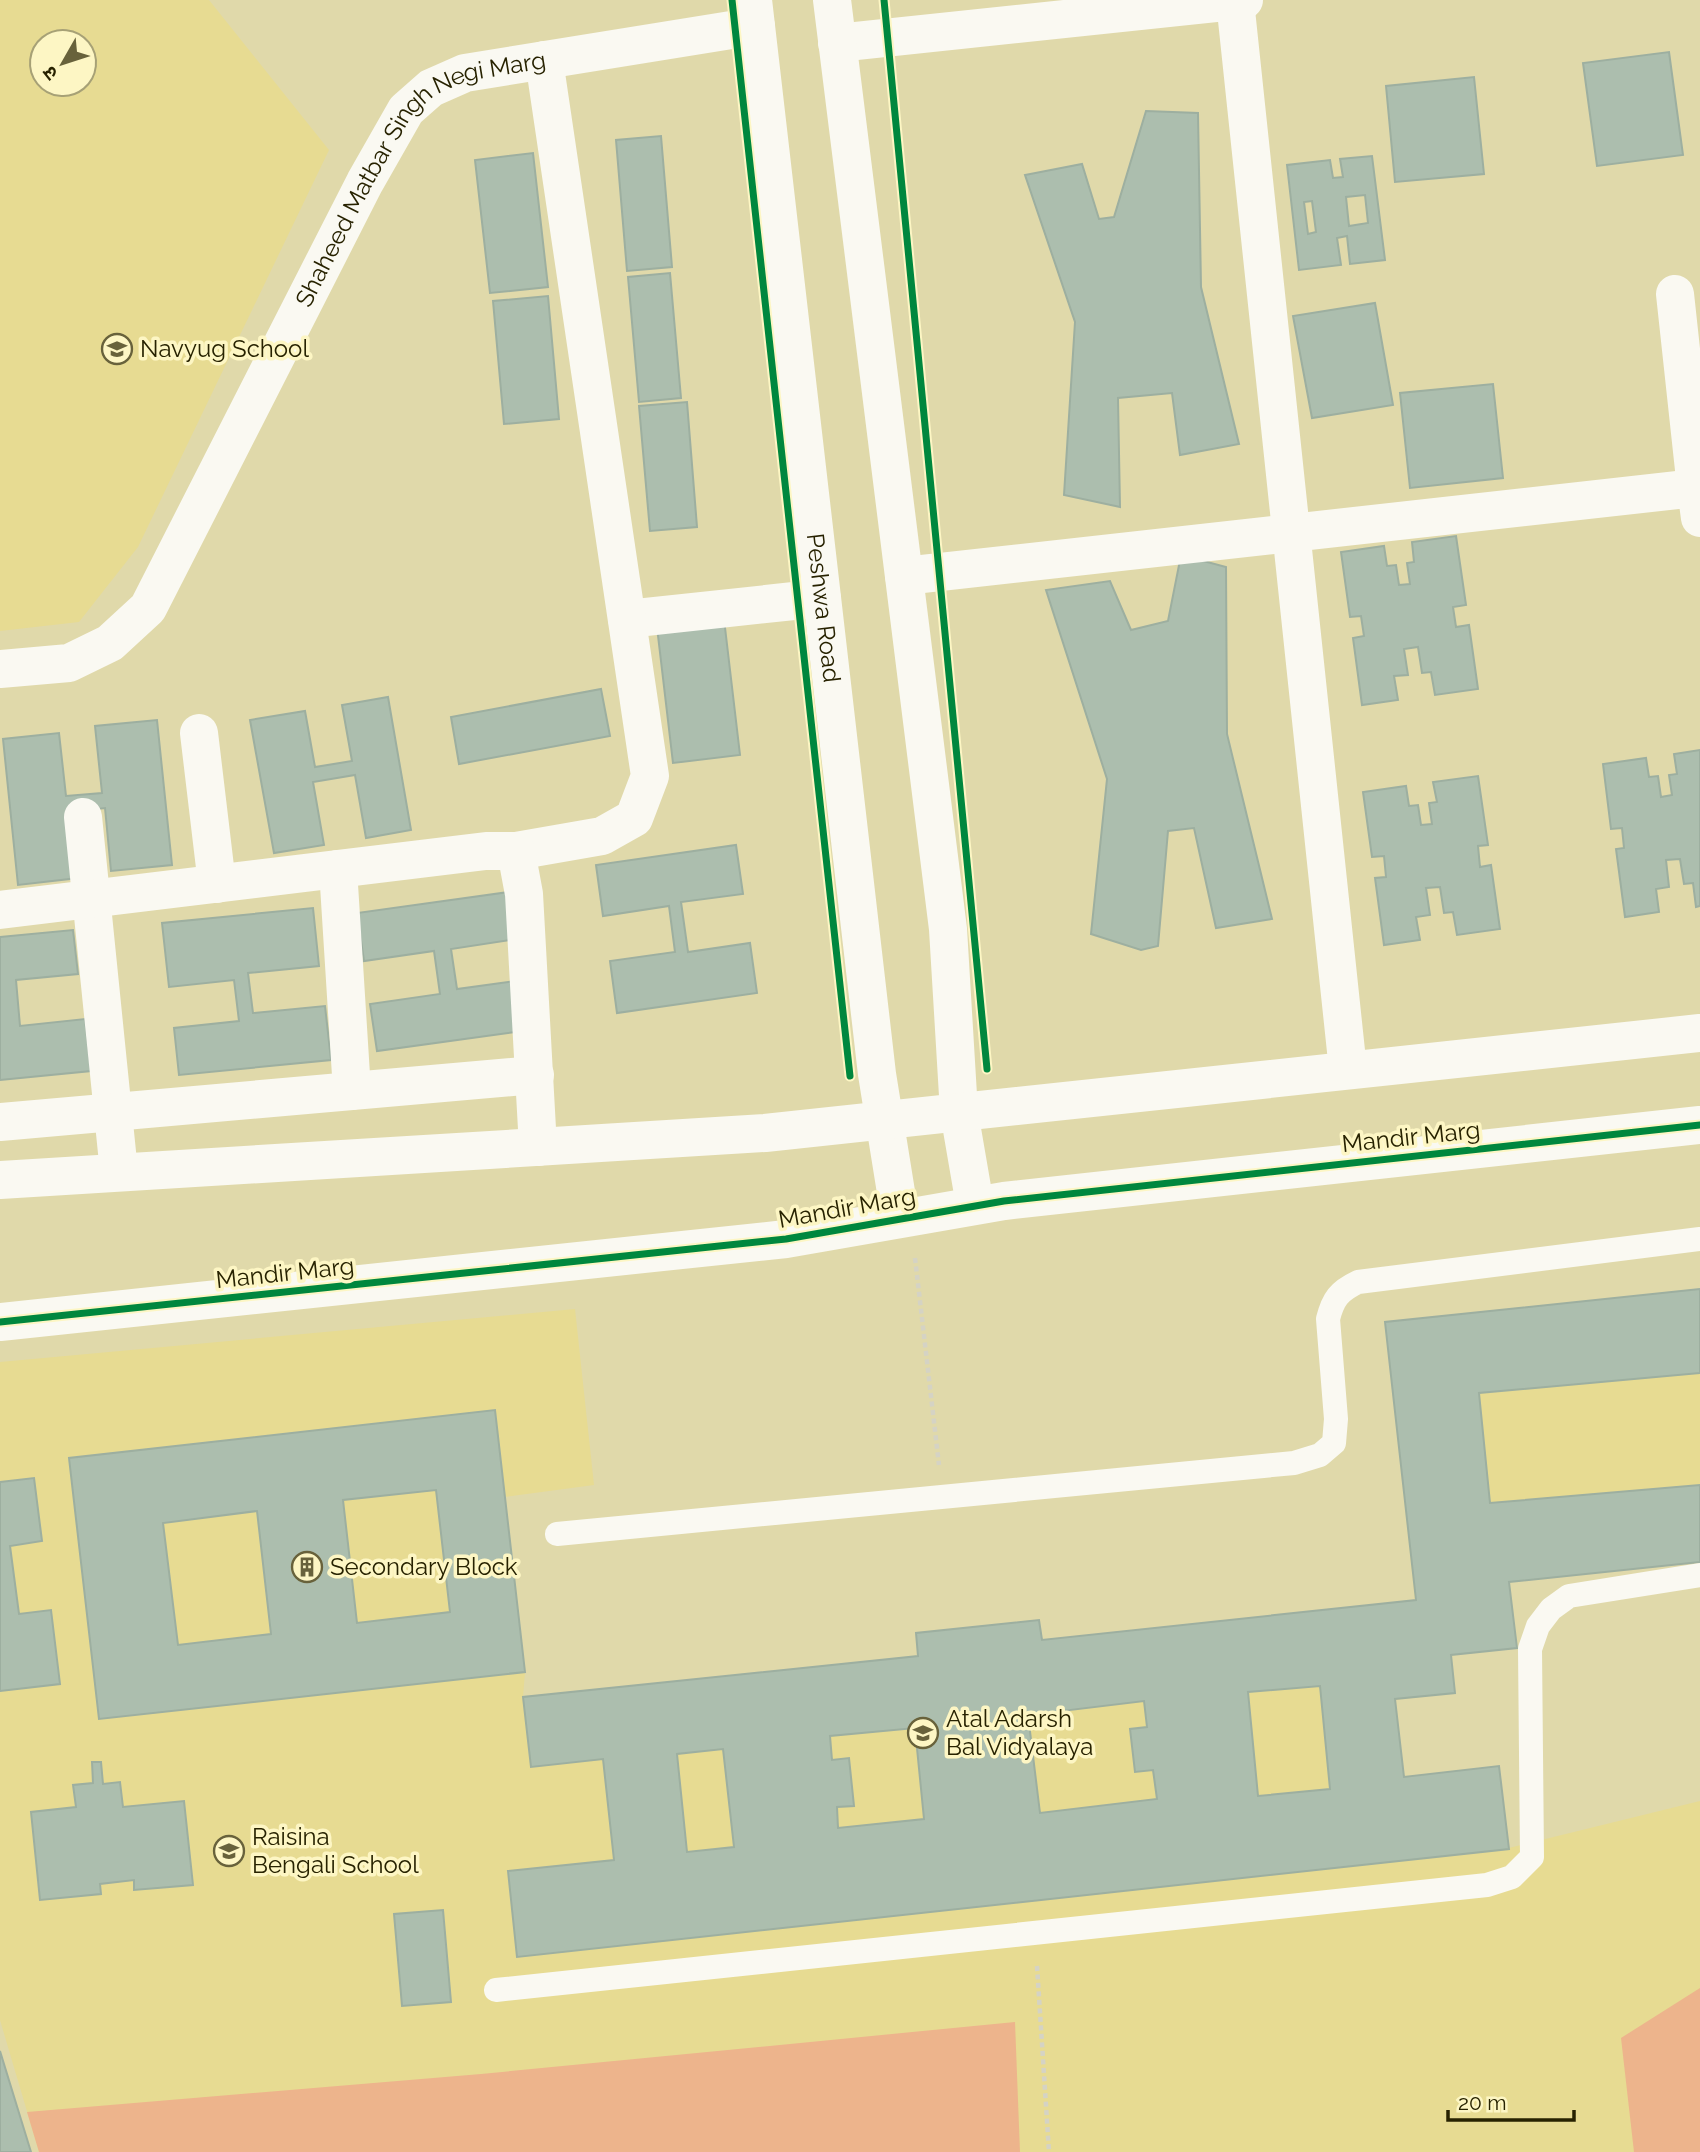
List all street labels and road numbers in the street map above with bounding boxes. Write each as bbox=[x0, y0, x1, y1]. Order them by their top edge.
street label: Shaheed Matbar Singh Negi Marg bbox=[289, 45, 548, 312]
street label: Peshwa Road bbox=[801, 532, 847, 684]
street label: Mandir Marg bbox=[1340, 1115, 1482, 1158]
street label: Mandir Marg bbox=[776, 1181, 918, 1234]
street label: Mandir Marg bbox=[214, 1251, 356, 1294]

